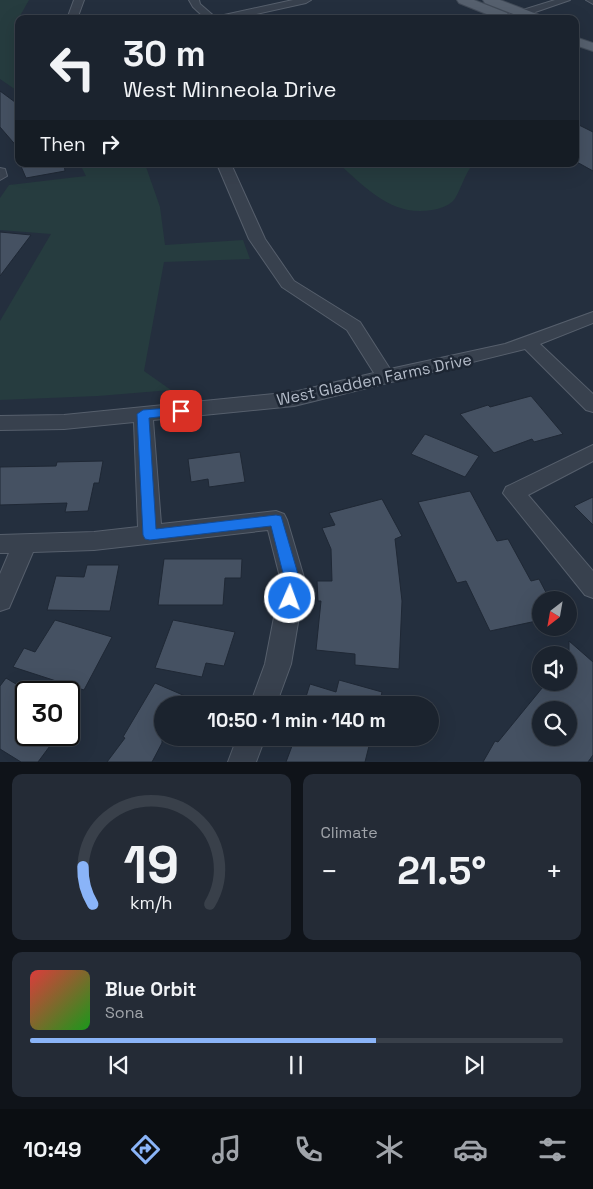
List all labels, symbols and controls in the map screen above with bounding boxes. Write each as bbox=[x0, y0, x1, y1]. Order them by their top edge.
text: 30 m bbox=[123, 32, 206, 76]
icon: left bbox=[40, 35, 105, 100]
text: West Minneola Drive bbox=[123, 75, 337, 103]
icon: right bbox=[96, 130, 124, 158]
text: Then bbox=[40, 132, 86, 157]
street label: West Gladden Farms Drive bbox=[275, 349, 474, 410]
pin bbox=[160, 390, 202, 432]
icon: arrive bbox=[167, 397, 195, 425]
position arrow bbox=[263, 571, 315, 623]
north arrow bbox=[532, 591, 578, 636]
map controls bbox=[532, 591, 577, 746]
button: sound bbox=[532, 646, 577, 691]
speed limit sign: 30 bbox=[15, 681, 80, 746]
button: search bbox=[532, 701, 577, 746]
text: 10:50 · 1 min · 140 m bbox=[207, 708, 386, 733]
text: Climate bbox=[321, 822, 378, 843]
text: 19 bbox=[123, 832, 179, 898]
text: 21.5° bbox=[397, 847, 486, 895]
text: − bbox=[321, 853, 338, 889]
text: + bbox=[546, 853, 563, 889]
text: km/h bbox=[130, 891, 173, 914]
text: Blue Orbit bbox=[105, 977, 196, 1002]
text: Sona bbox=[105, 1002, 144, 1023]
icon: previous bbox=[105, 1051, 133, 1079]
icon: pause bbox=[282, 1051, 310, 1079]
icon: next bbox=[460, 1051, 488, 1079]
icon: directions bbox=[128, 1132, 163, 1167]
icon: music bbox=[209, 1132, 244, 1167]
icon: phone bbox=[291, 1132, 326, 1167]
icon: climate bbox=[372, 1132, 407, 1167]
icon: car bbox=[453, 1132, 488, 1167]
icon: filters bbox=[535, 1132, 570, 1167]
text: 10:49 bbox=[23, 1135, 82, 1163]

